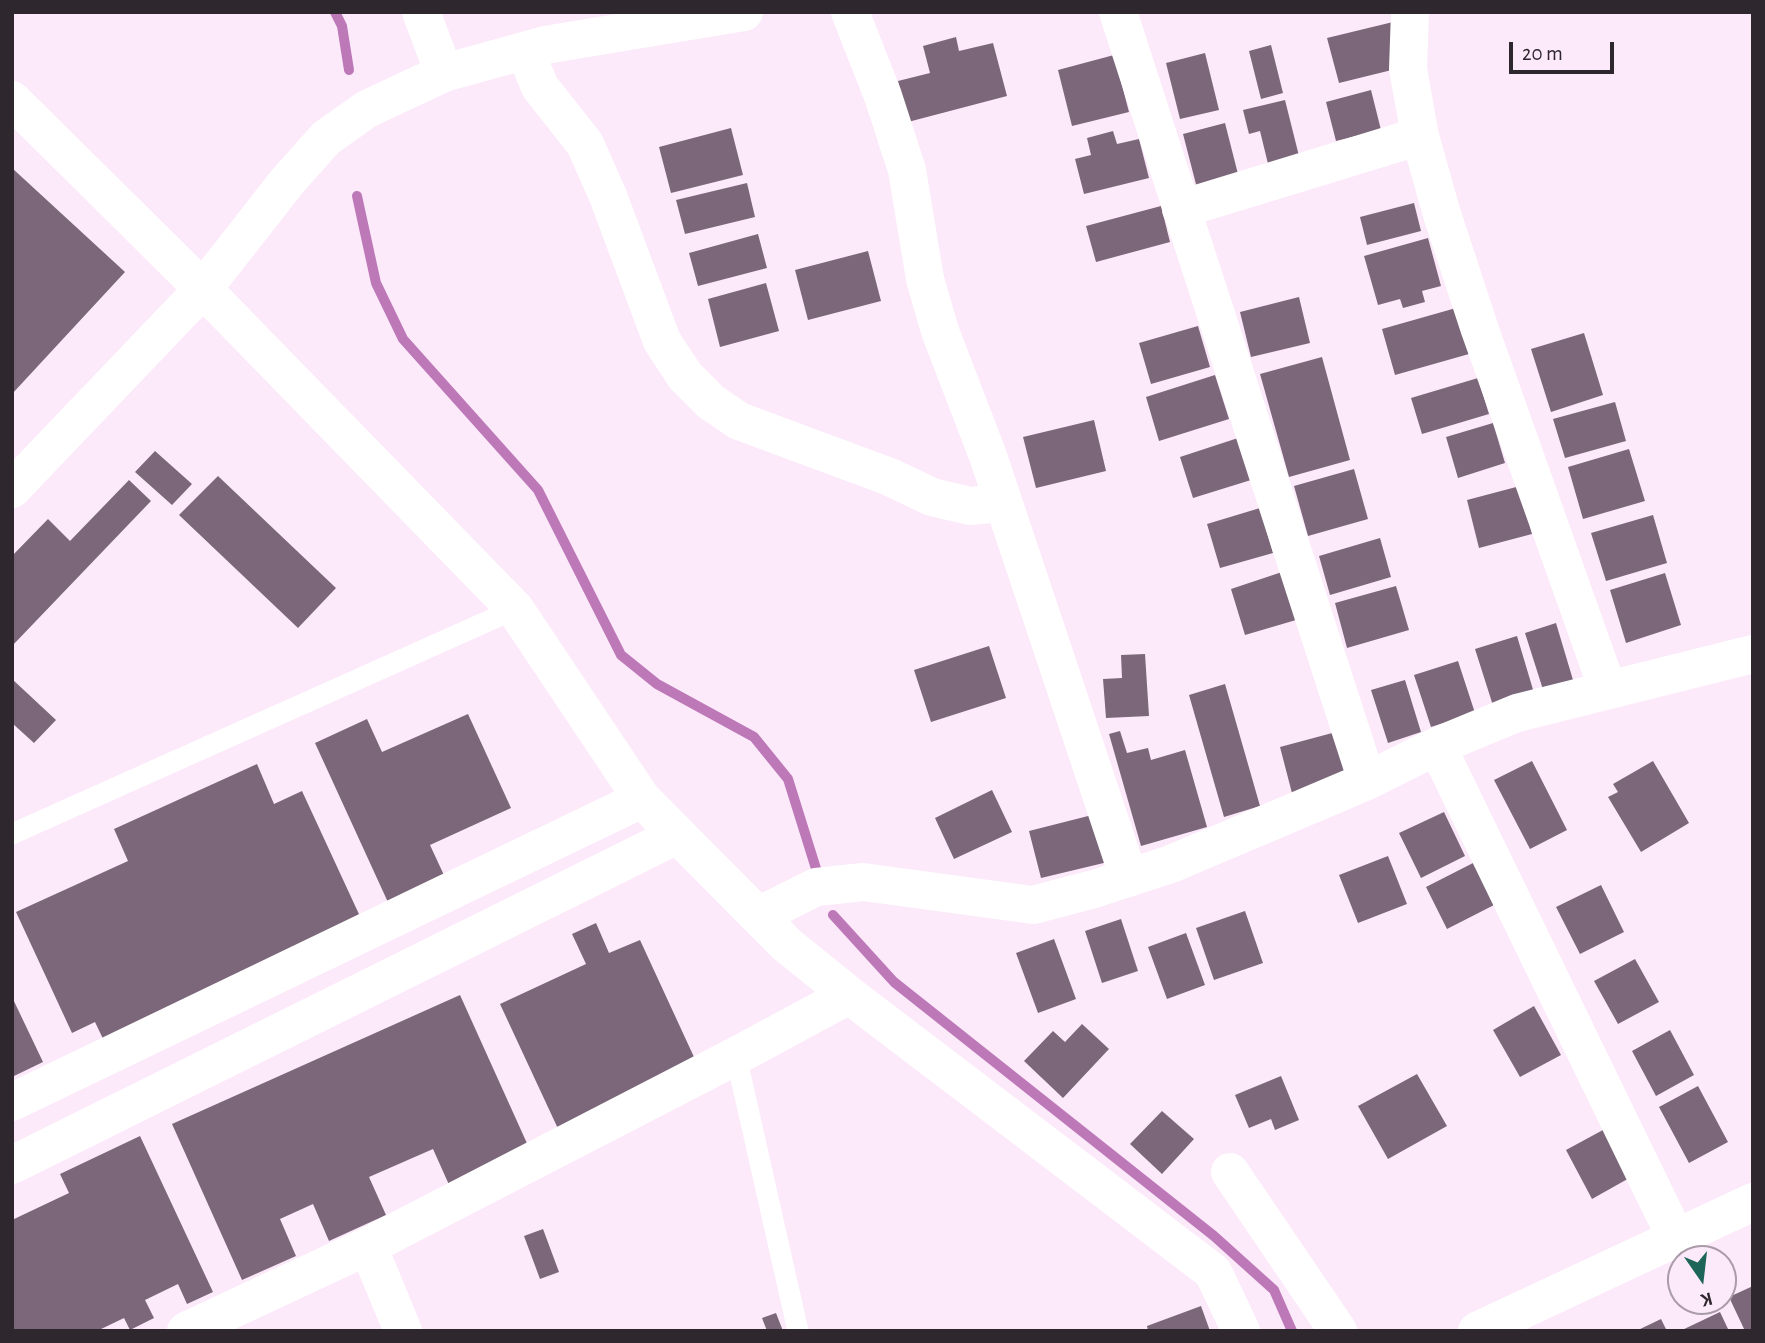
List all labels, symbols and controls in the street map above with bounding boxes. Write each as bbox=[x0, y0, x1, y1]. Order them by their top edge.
scale bar bbox=[1513, 28, 1618, 72]
text: 20 m bbox=[1522, 43, 1563, 64]
north arrow bbox=[1667, 1245, 1737, 1315]
text: K bbox=[1699, 1288, 1714, 1309]

